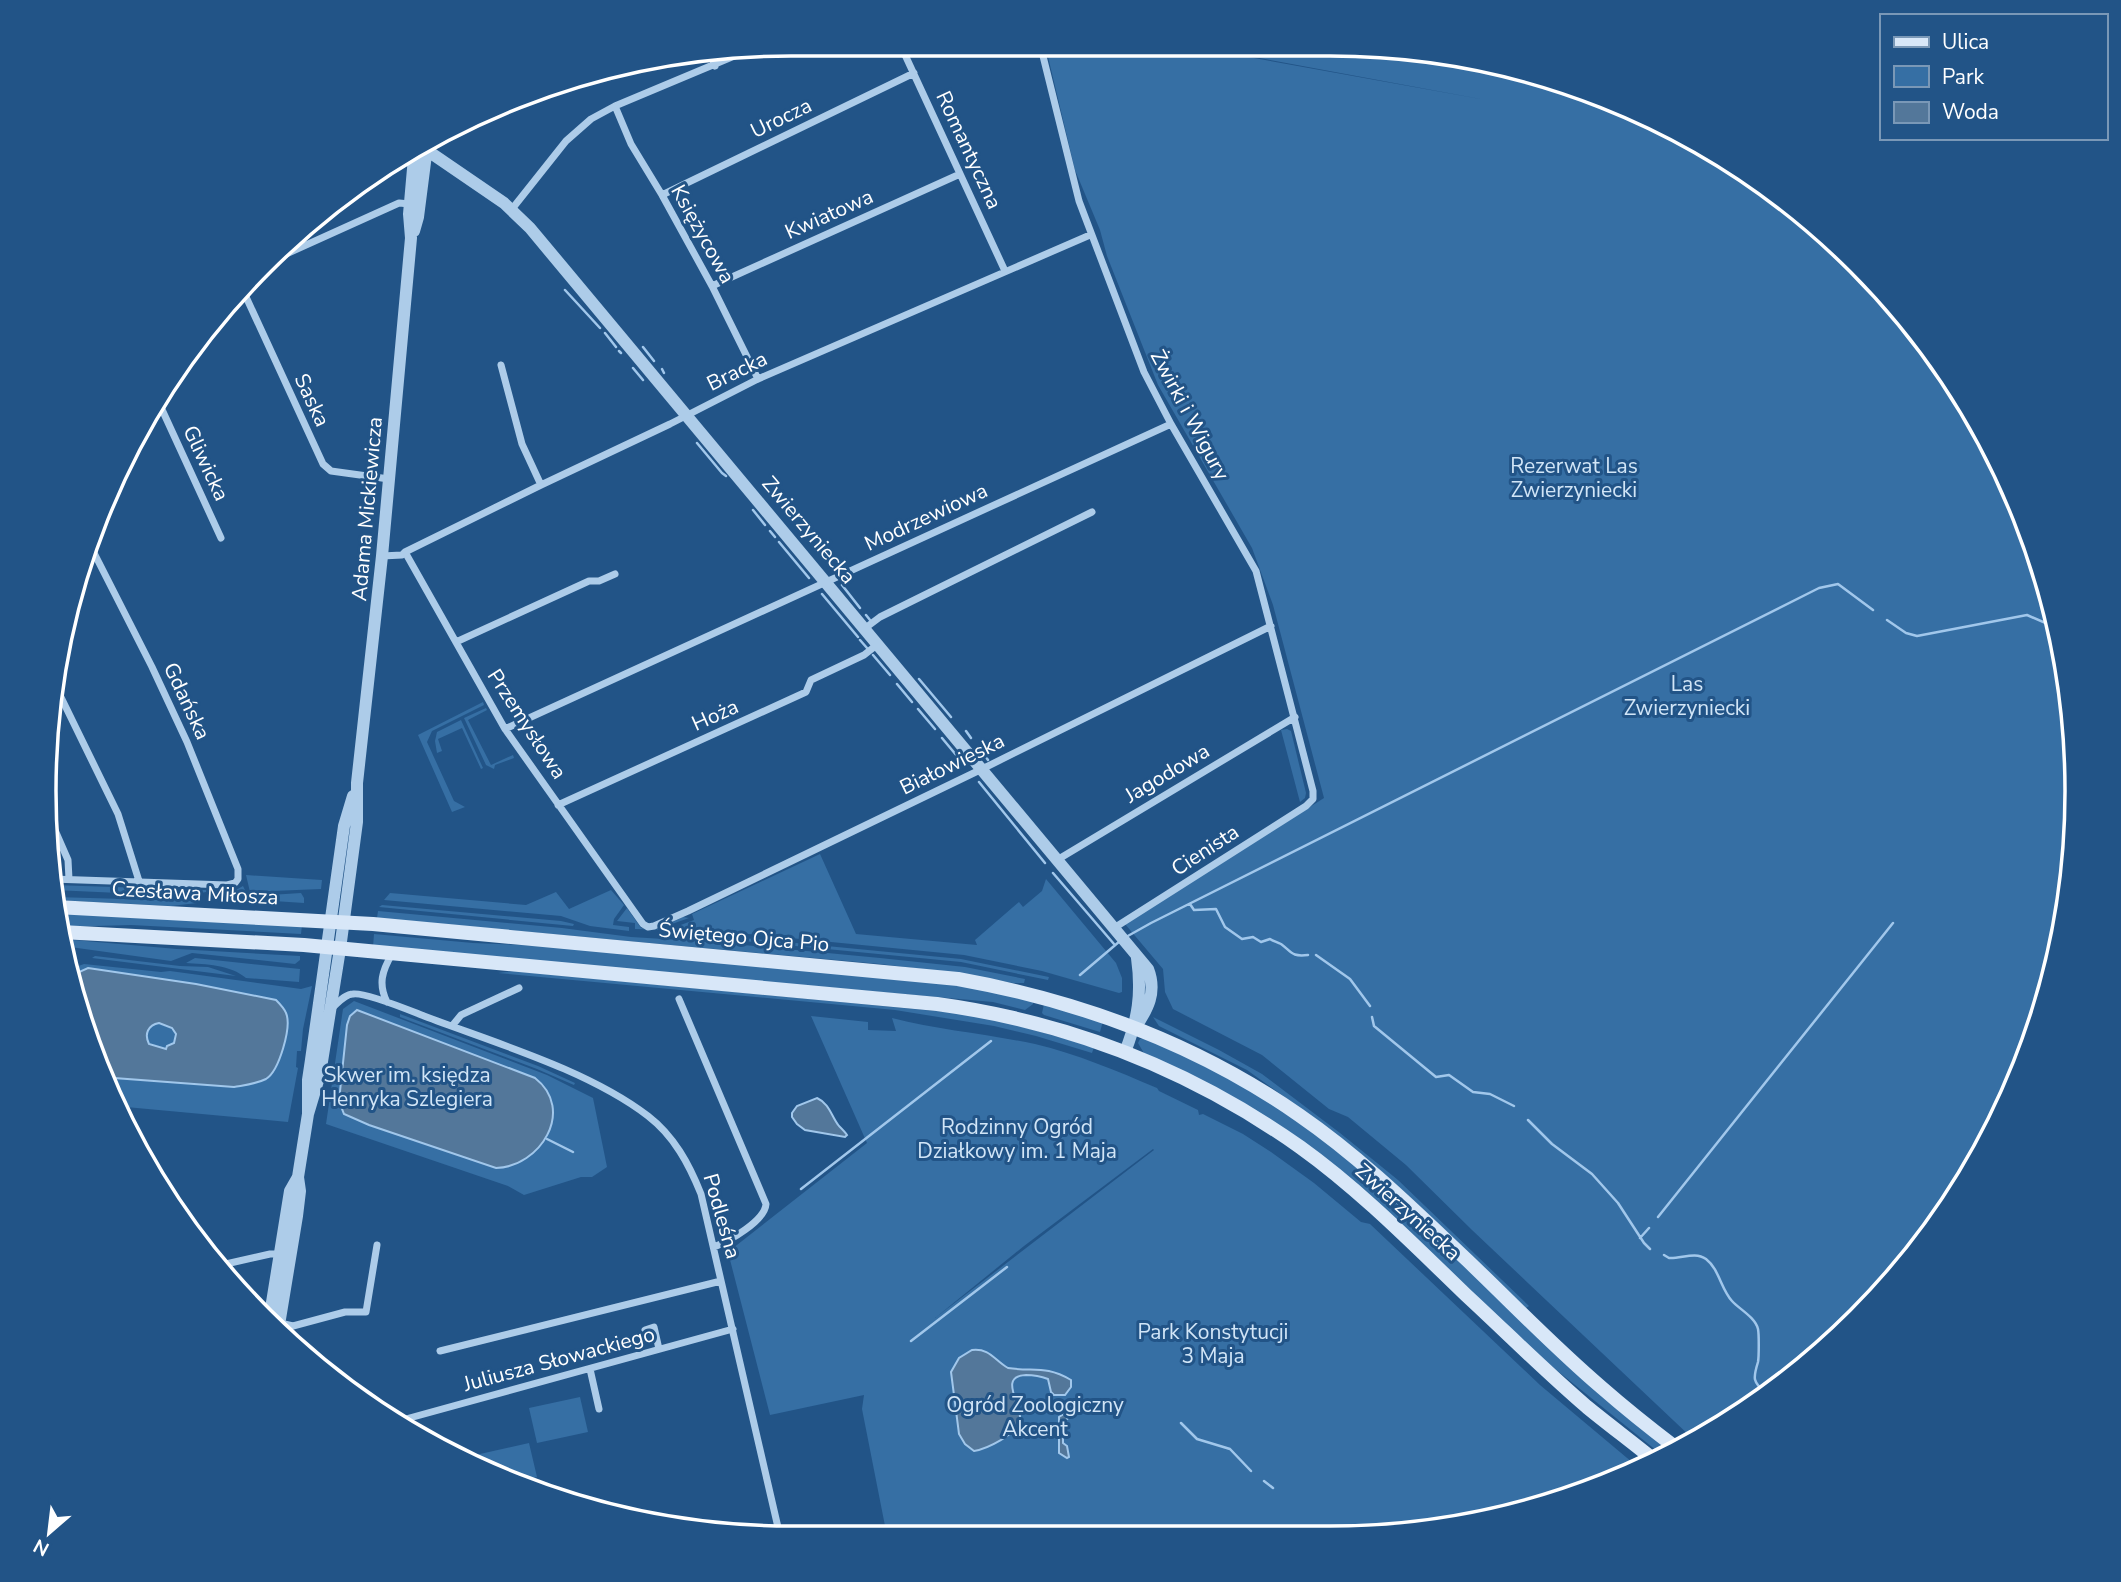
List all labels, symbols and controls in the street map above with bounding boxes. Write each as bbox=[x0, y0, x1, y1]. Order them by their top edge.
legend bbox=[1880, 14, 2107, 140]
text: Ulica bbox=[1942, 28, 1989, 56]
text: Park bbox=[1942, 63, 1984, 91]
street label: Romantyczna bbox=[929, 86, 1009, 214]
street label: Urocza bbox=[746, 91, 816, 145]
text: Woda bbox=[1942, 98, 1999, 126]
street label: Księżycowa bbox=[664, 180, 742, 288]
street label: Kwiatowa bbox=[781, 182, 877, 246]
street label: Bracka bbox=[702, 344, 772, 398]
street label: Żwirki i Wigury bbox=[1144, 345, 1236, 485]
street label: Saska bbox=[288, 369, 336, 431]
street label: Adama Mickiewicza bbox=[345, 416, 389, 602]
street label: Gliwicka bbox=[176, 421, 236, 505]
park label: Rezerwat Las Zwierzyniecki bbox=[1510, 452, 1638, 504]
street label: Zwierzyniecka bbox=[756, 470, 862, 590]
street label: Modrzewiowa bbox=[860, 476, 992, 558]
street label: Gdańska bbox=[157, 658, 217, 744]
street label: Przemysłowa bbox=[481, 663, 573, 785]
park label: Las Zwierzyniecki bbox=[1624, 670, 1750, 722]
street label: Hoża bbox=[687, 692, 743, 738]
street label: Białowieska bbox=[895, 727, 1009, 801]
street label: Jagodowa bbox=[1119, 737, 1215, 810]
street label: Cienista bbox=[1166, 818, 1244, 882]
street label: Czesława Miłosza bbox=[111, 875, 279, 911]
street label: Świętego Ojca Pio bbox=[657, 916, 831, 958]
park label: Skwer im. księdza Henryka Szlegiera bbox=[321, 1061, 493, 1113]
park label: Rodzinny Ogród Działkowy im. 1 Maja bbox=[917, 1113, 1117, 1165]
street label: Zwierzyniecka bbox=[1349, 1157, 1467, 1267]
street label: Podleśna bbox=[697, 1170, 747, 1262]
park label: Park Konstytucji 3 Maja bbox=[1138, 1318, 1288, 1370]
street label: Juliusza Słowackiego bbox=[459, 1320, 658, 1398]
park label: Ogród Zoologiczny Akcent bbox=[946, 1391, 1124, 1443]
north arrow bbox=[14, 1498, 84, 1568]
text: N bbox=[29, 1532, 54, 1562]

